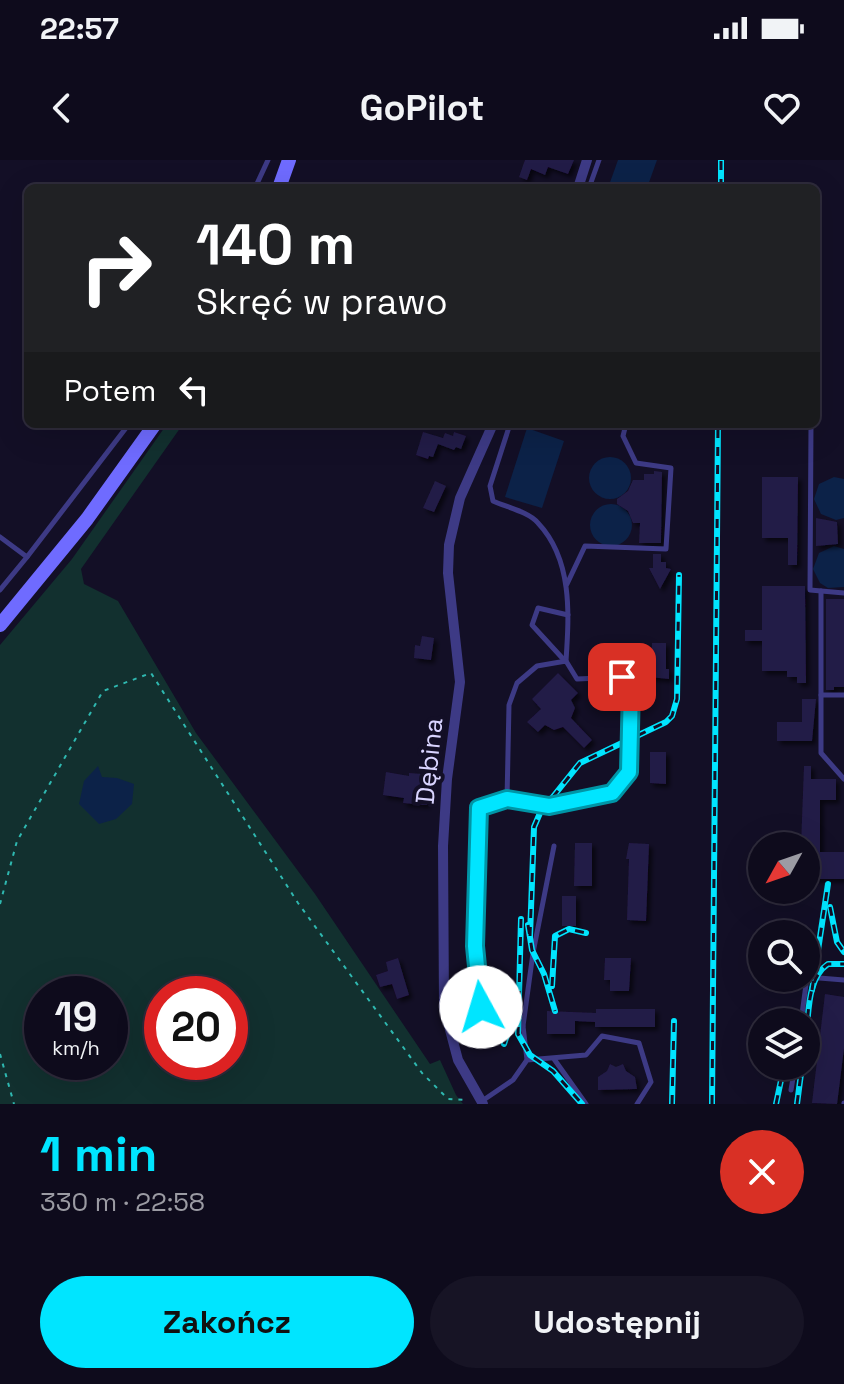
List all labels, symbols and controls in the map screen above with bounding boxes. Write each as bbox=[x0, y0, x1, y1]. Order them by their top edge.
text: 22:57 bbox=[40, 9, 119, 48]
text: GoPilot bbox=[360, 85, 484, 131]
icon: back bbox=[40, 86, 84, 130]
icon: heart bbox=[760, 86, 804, 130]
text: 140 m bbox=[196, 209, 355, 280]
icon: right bbox=[64, 216, 168, 320]
text: Skręć w prawo bbox=[196, 279, 448, 325]
icon: left bbox=[172, 368, 216, 412]
text: Potem bbox=[64, 371, 156, 410]
pin bbox=[588, 643, 656, 711]
icon: arrive bbox=[600, 655, 644, 699]
street label: Dębina bbox=[408, 716, 450, 806]
north arrow bbox=[748, 832, 820, 904]
map controls bbox=[748, 832, 820, 1080]
button: search bbox=[748, 920, 820, 992]
position arrow bbox=[439, 965, 523, 1049]
speed limit sign: 20 bbox=[144, 976, 248, 1080]
text: 19 bbox=[55, 992, 97, 1043]
button: layers bbox=[748, 1008, 820, 1080]
text: km/h bbox=[52, 1035, 100, 1061]
text: 1 min bbox=[40, 1124, 157, 1185]
button: close bbox=[720, 1130, 804, 1214]
text: 330 m · 22:58 bbox=[40, 1185, 205, 1219]
button: Zakończ bbox=[40, 1276, 414, 1368]
button: Udostępnij bbox=[430, 1276, 804, 1368]

